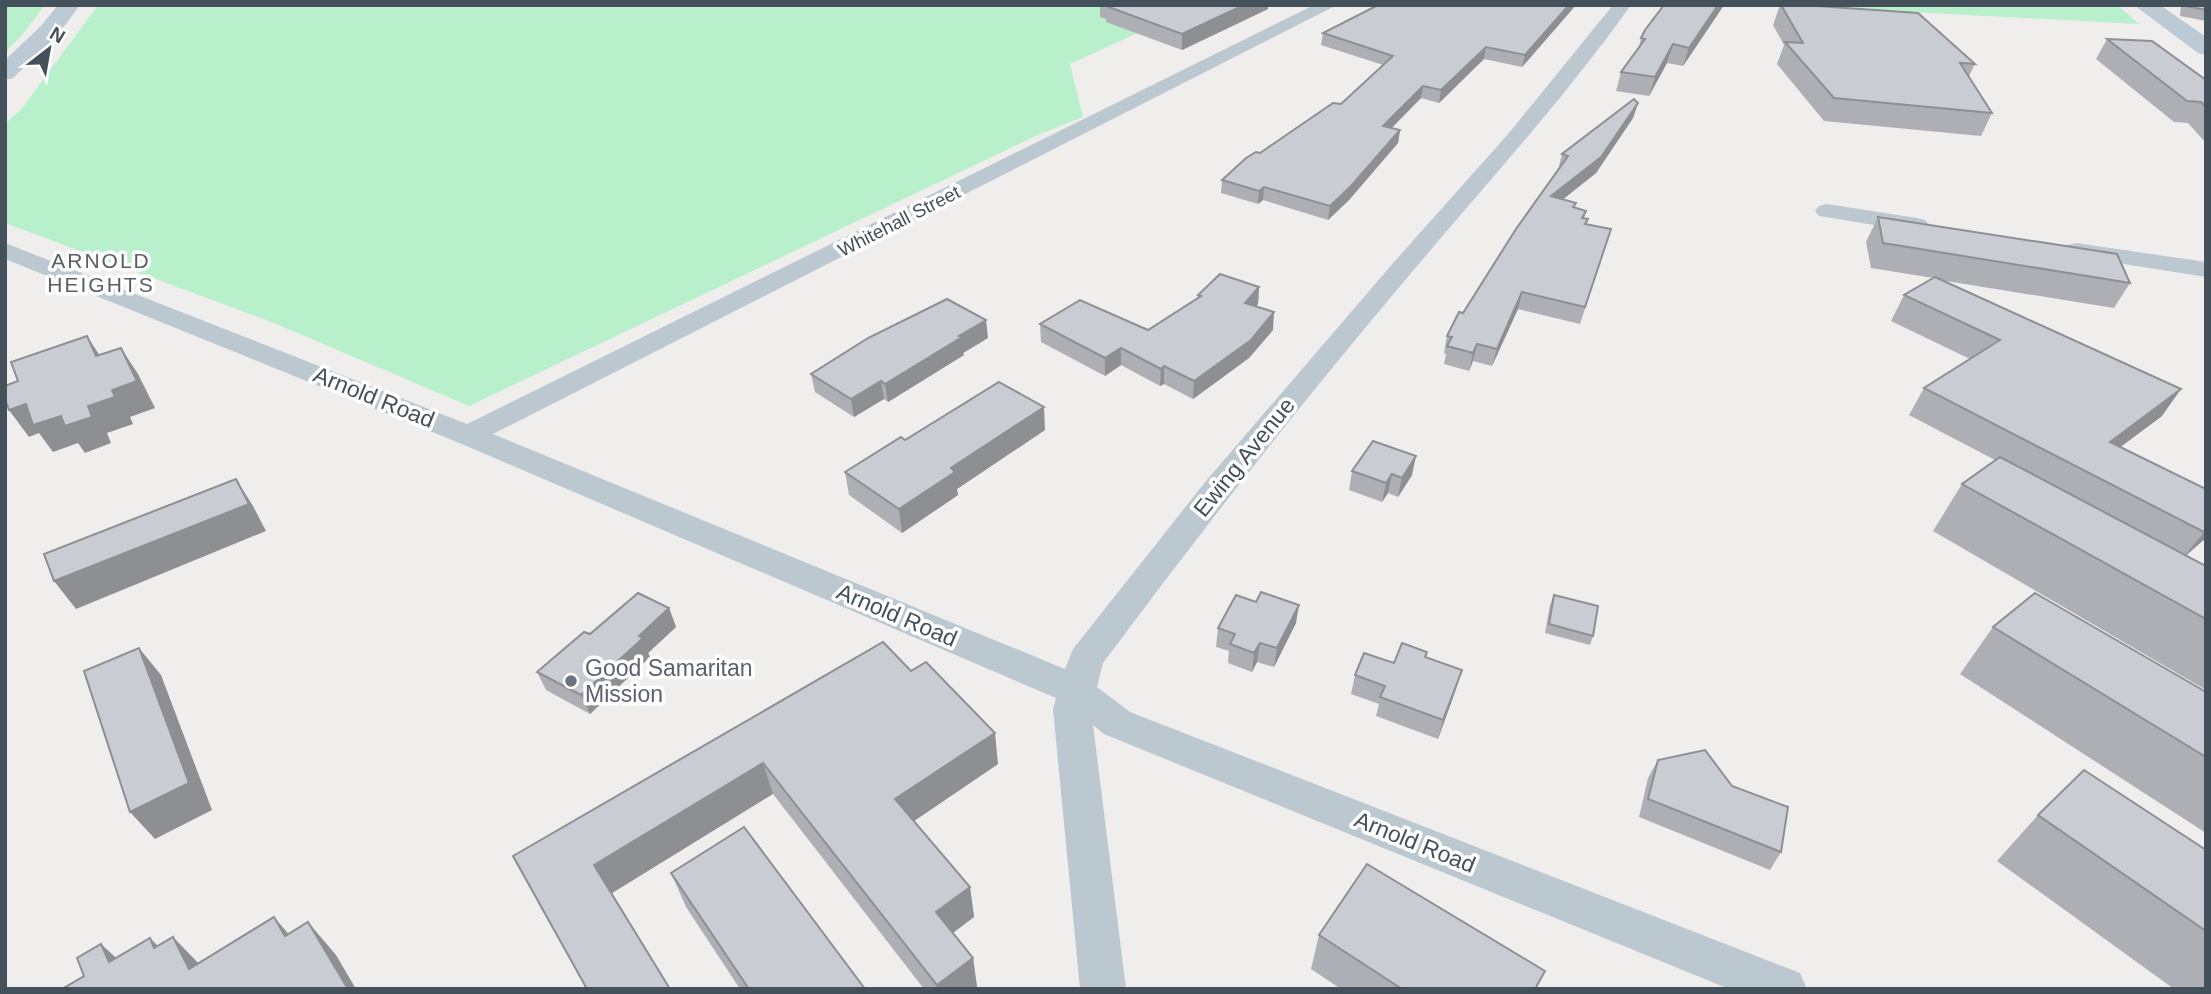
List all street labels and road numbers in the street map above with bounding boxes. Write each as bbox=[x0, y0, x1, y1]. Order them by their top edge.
street label: Whitehall Street bbox=[834, 181, 964, 261]
street label: Arnold Road bbox=[310, 361, 438, 433]
street label: Ewing Avenue bbox=[1188, 392, 1300, 522]
street label: Arnold Road bbox=[833, 578, 961, 652]
street label: Arnold Road bbox=[1351, 806, 1479, 878]

